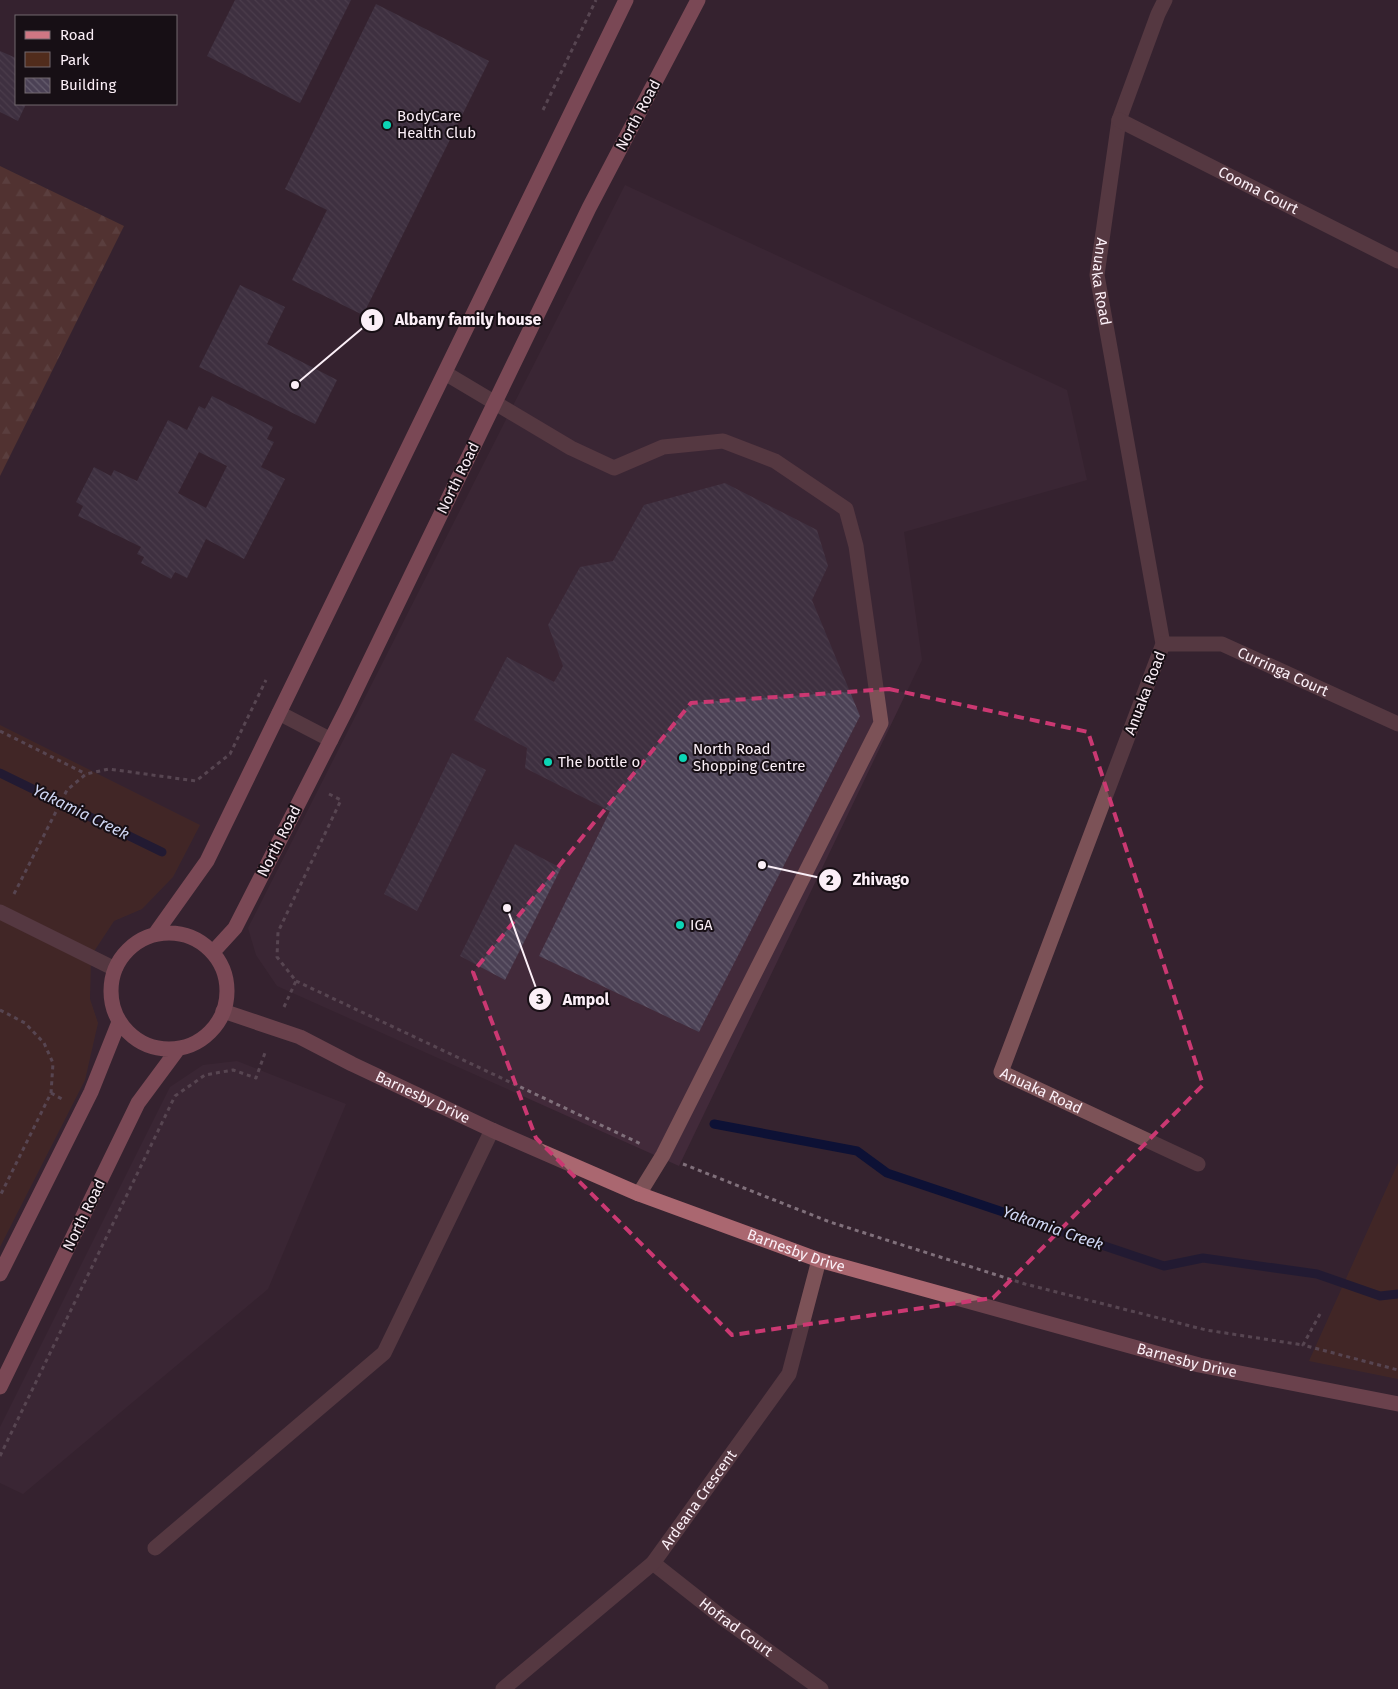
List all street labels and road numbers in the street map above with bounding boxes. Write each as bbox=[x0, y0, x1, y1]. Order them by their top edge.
street label: North Road bbox=[612, 77, 664, 153]
street label: Cooma Court bbox=[1215, 163, 1302, 218]
street label: Anuaka Road bbox=[1088, 237, 1115, 327]
street label: North Road bbox=[433, 439, 483, 517]
street label: Curringa Court bbox=[1235, 643, 1332, 700]
street label: Anuaka Road bbox=[1121, 648, 1169, 738]
street label: North Road bbox=[253, 802, 305, 880]
street label: Anuaka Road bbox=[997, 1064, 1085, 1118]
street label: Barnesby Drive bbox=[372, 1067, 473, 1127]
street label: North Road bbox=[59, 1176, 109, 1254]
street label: Barnesby Drive bbox=[745, 1225, 847, 1276]
street label: Barnesby Drive bbox=[1135, 1339, 1238, 1381]
street label: Ardeana Crescent bbox=[657, 1446, 741, 1553]
street label: Hofrad Court bbox=[696, 1594, 777, 1661]

